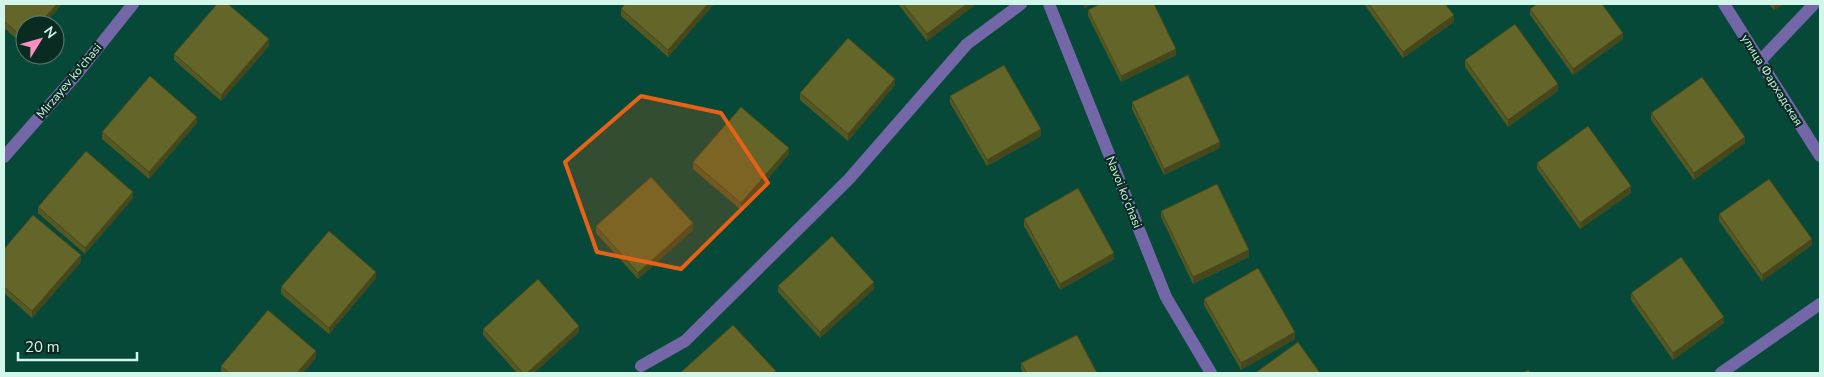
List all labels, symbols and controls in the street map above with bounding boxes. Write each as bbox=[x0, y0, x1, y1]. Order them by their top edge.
north arrow bbox=[15, 15, 65, 65]
text: N bbox=[39, 23, 61, 42]
street label: улица Фархадская bbox=[1737, 31, 1807, 129]
street label: Mirzayev ko'chasi bbox=[33, 40, 105, 122]
street label: Navoi ko'chasi bbox=[1102, 154, 1146, 230]
scale bar bbox=[18, 330, 136, 362]
text: 20 m bbox=[25, 337, 60, 357]

